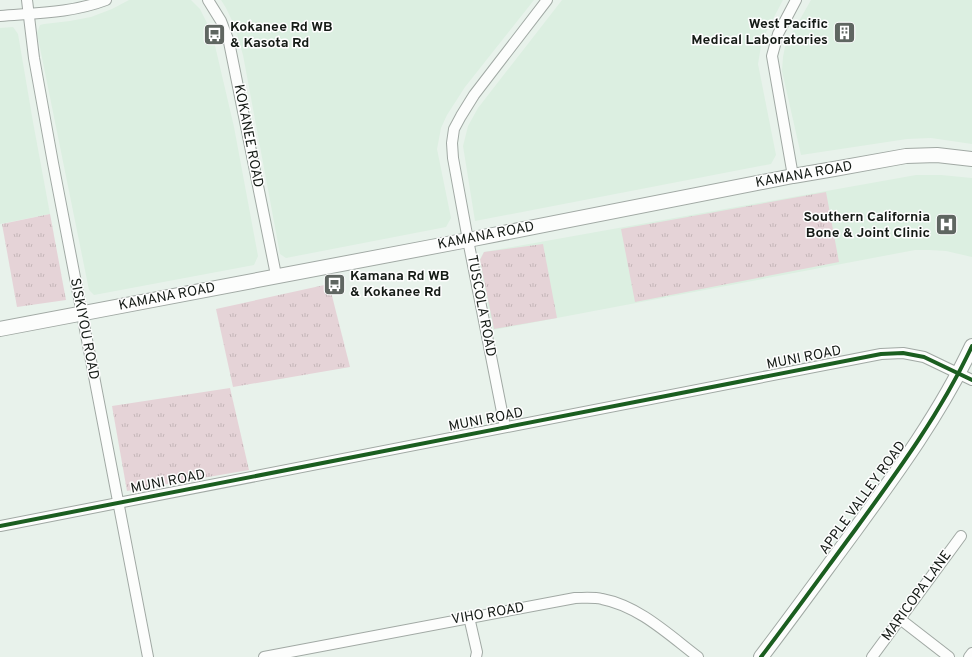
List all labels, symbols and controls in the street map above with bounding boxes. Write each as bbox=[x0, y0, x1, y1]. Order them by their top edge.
place label: West Pacific Medical Laboratories bbox=[691, 16, 828, 49]
place label: Kokanee Rd WB & Kasota Rd bbox=[230, 19, 333, 52]
building icon: West Pacific Medical Laboratories bbox=[831, 19, 857, 45]
bus stop icon: Kokanee Rd WB & Kasota Rd bbox=[202, 22, 228, 48]
street label: KOKANEE ROAD bbox=[230, 83, 266, 189]
street label: KAMANA ROAD bbox=[754, 158, 854, 192]
place label: Southern California Bone & Joint Clinic bbox=[804, 209, 930, 242]
hospital icon: Southern California Bone & Joint Clinic bbox=[933, 212, 959, 238]
street label: KAMANA ROAD bbox=[436, 218, 536, 254]
street label: TUSCOLA ROAD bbox=[463, 254, 499, 358]
place label: Kamana Rd WB & Kokanee Rd bbox=[350, 268, 449, 301]
bus stop icon: Kamana Rd WB & Kokanee Rd bbox=[321, 271, 347, 297]
street label: SISKIYOU ROAD bbox=[66, 277, 102, 381]
street label: KAMANA ROAD bbox=[117, 279, 217, 315]
street label: MUNI ROAD bbox=[765, 342, 843, 374]
street label: MUNI ROAD bbox=[447, 404, 525, 436]
street label: APPLE VALLEY ROAD bbox=[816, 438, 910, 558]
street label: MUNI ROAD bbox=[129, 466, 207, 498]
street label: MARICOPA LANE bbox=[878, 547, 956, 645]
street label: VIHO ROAD bbox=[450, 599, 526, 629]

